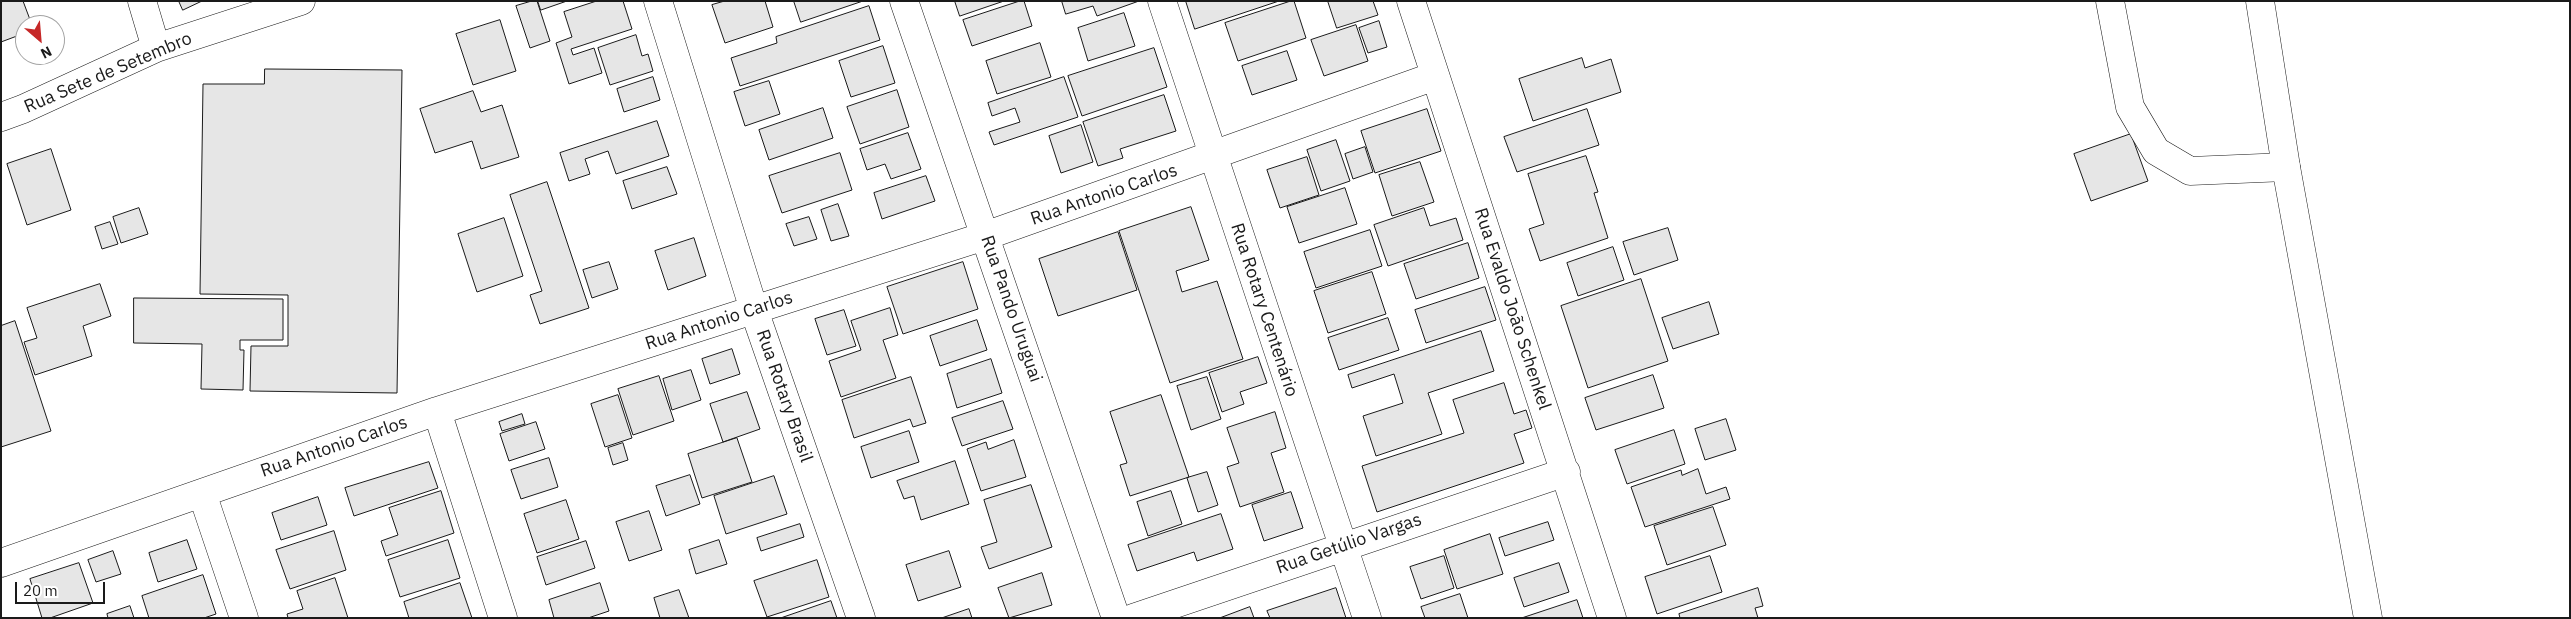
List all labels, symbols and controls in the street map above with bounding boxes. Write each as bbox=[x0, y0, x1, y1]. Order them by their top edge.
north arrow bbox=[15, 15, 65, 65]
street label: Rua Sete de Setembro bbox=[21, 28, 195, 118]
text: N bbox=[38, 42, 55, 63]
street label: Rua Antonio Carlos bbox=[1028, 160, 1180, 230]
street label: Rua Evaldo João Schenkel bbox=[1469, 205, 1555, 413]
street label: Rua Rotary Centenário bbox=[1226, 220, 1302, 400]
street label: Rua Pando Uruguai bbox=[976, 233, 1046, 385]
street label: Rua Antonio Carlos bbox=[642, 287, 796, 355]
street label: Rua Rotary Brasil bbox=[751, 327, 817, 465]
street label: Rua Antonio Carlos bbox=[258, 412, 410, 482]
street label: Rua Getúlio Vargas bbox=[1273, 509, 1425, 579]
scale bar bbox=[18, 572, 108, 604]
text: 20 m bbox=[23, 581, 58, 600]

